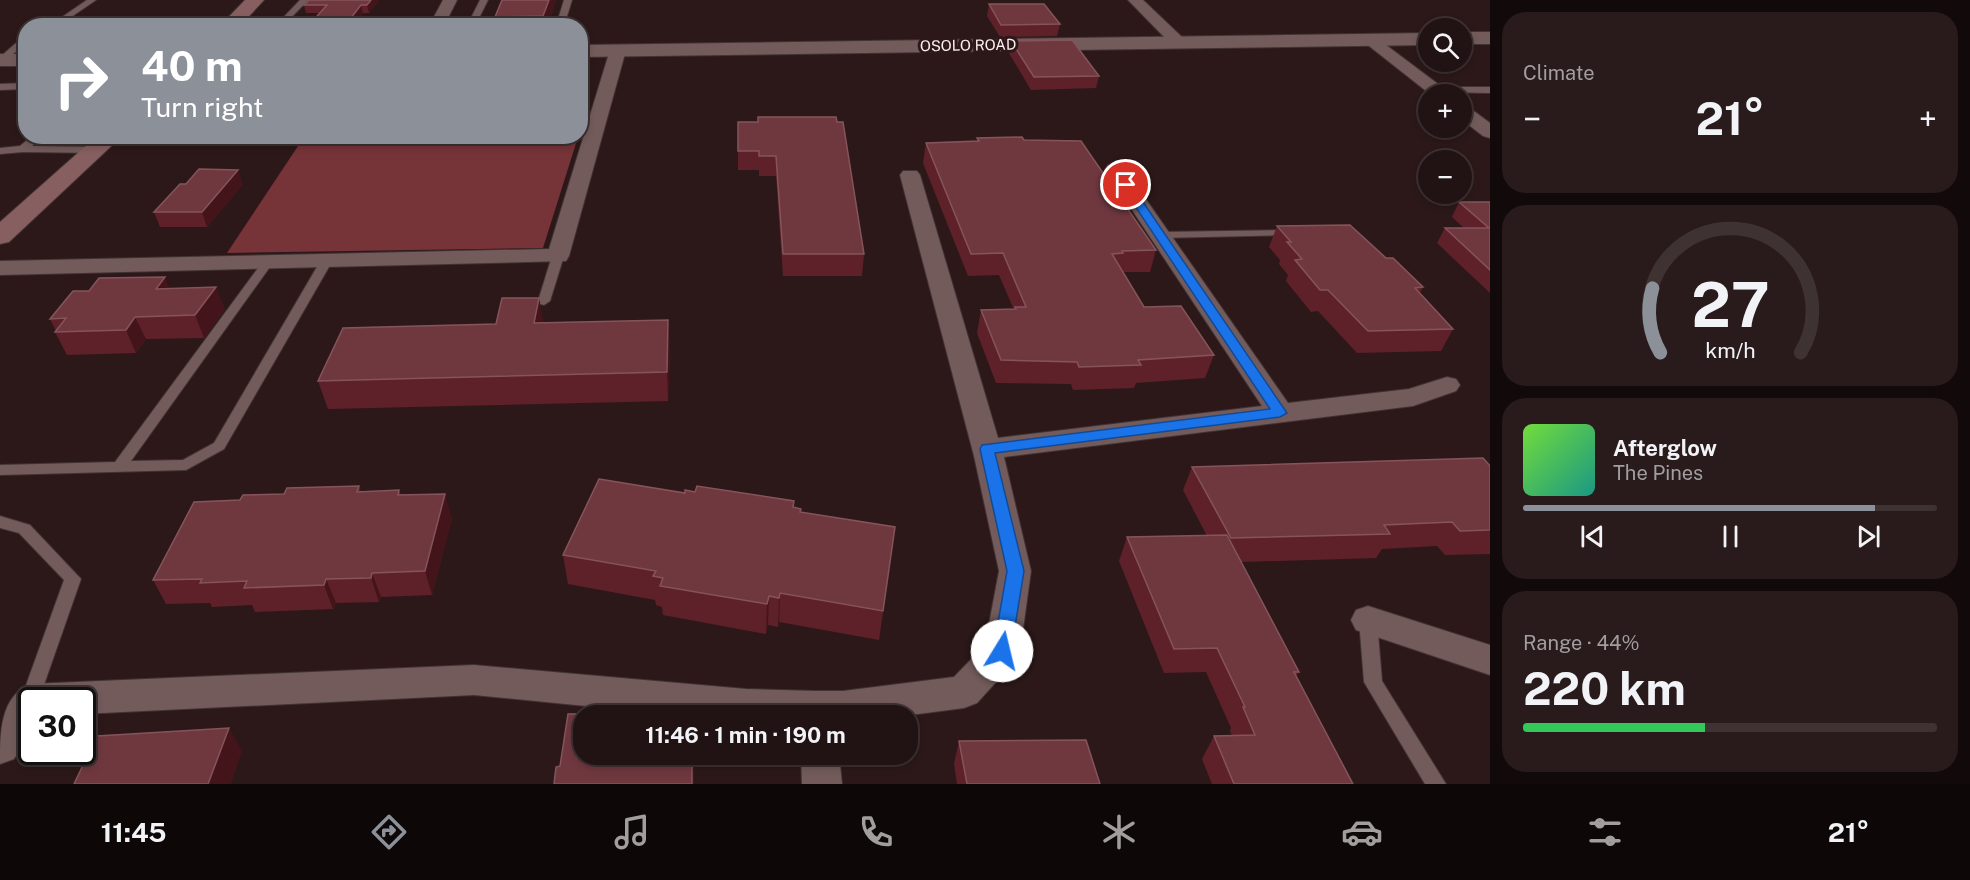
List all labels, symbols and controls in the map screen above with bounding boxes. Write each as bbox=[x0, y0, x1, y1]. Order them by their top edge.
map controls bbox=[1418, 18, 1472, 204]
button: search bbox=[1418, 18, 1472, 72]
street label: OSOLO ROAD bbox=[920, 36, 1016, 54]
text: 40 m bbox=[141, 41, 243, 90]
icon: right bbox=[42, 42, 120, 120]
text: Climate bbox=[1523, 61, 1595, 85]
button: + bbox=[1418, 84, 1472, 138]
text: Turn right bbox=[141, 91, 264, 123]
text: 21° bbox=[1695, 92, 1765, 145]
text: − bbox=[1523, 100, 1541, 138]
text: + bbox=[1919, 100, 1937, 138]
button: − bbox=[1418, 150, 1472, 204]
pin bbox=[1100, 159, 1151, 210]
icon: arrive bbox=[1109, 168, 1142, 201]
text: 27 bbox=[1691, 268, 1769, 341]
text: km/h bbox=[1705, 338, 1755, 363]
text: Afterglow bbox=[1613, 435, 1717, 461]
text: The Pines bbox=[1613, 461, 1703, 485]
icon: previous bbox=[1576, 520, 1609, 553]
icon: pause bbox=[1714, 520, 1747, 553]
icon: next bbox=[1852, 520, 1885, 553]
position arrow bbox=[970, 619, 1034, 683]
text: Range · 44% bbox=[1523, 631, 1640, 655]
text: 220 km bbox=[1523, 662, 1686, 715]
speed limit sign: 30 bbox=[18, 687, 96, 765]
text: 11:46 · 1 min · 190 m bbox=[645, 722, 846, 748]
icon: directions bbox=[368, 811, 410, 853]
icon: music bbox=[611, 811, 653, 853]
icon: phone bbox=[855, 811, 897, 853]
icon: climate bbox=[1098, 811, 1140, 853]
icon: car bbox=[1341, 811, 1383, 853]
icon: filters bbox=[1584, 811, 1626, 853]
text: 11:45 bbox=[101, 816, 167, 848]
text: 21° bbox=[1828, 816, 1869, 848]

